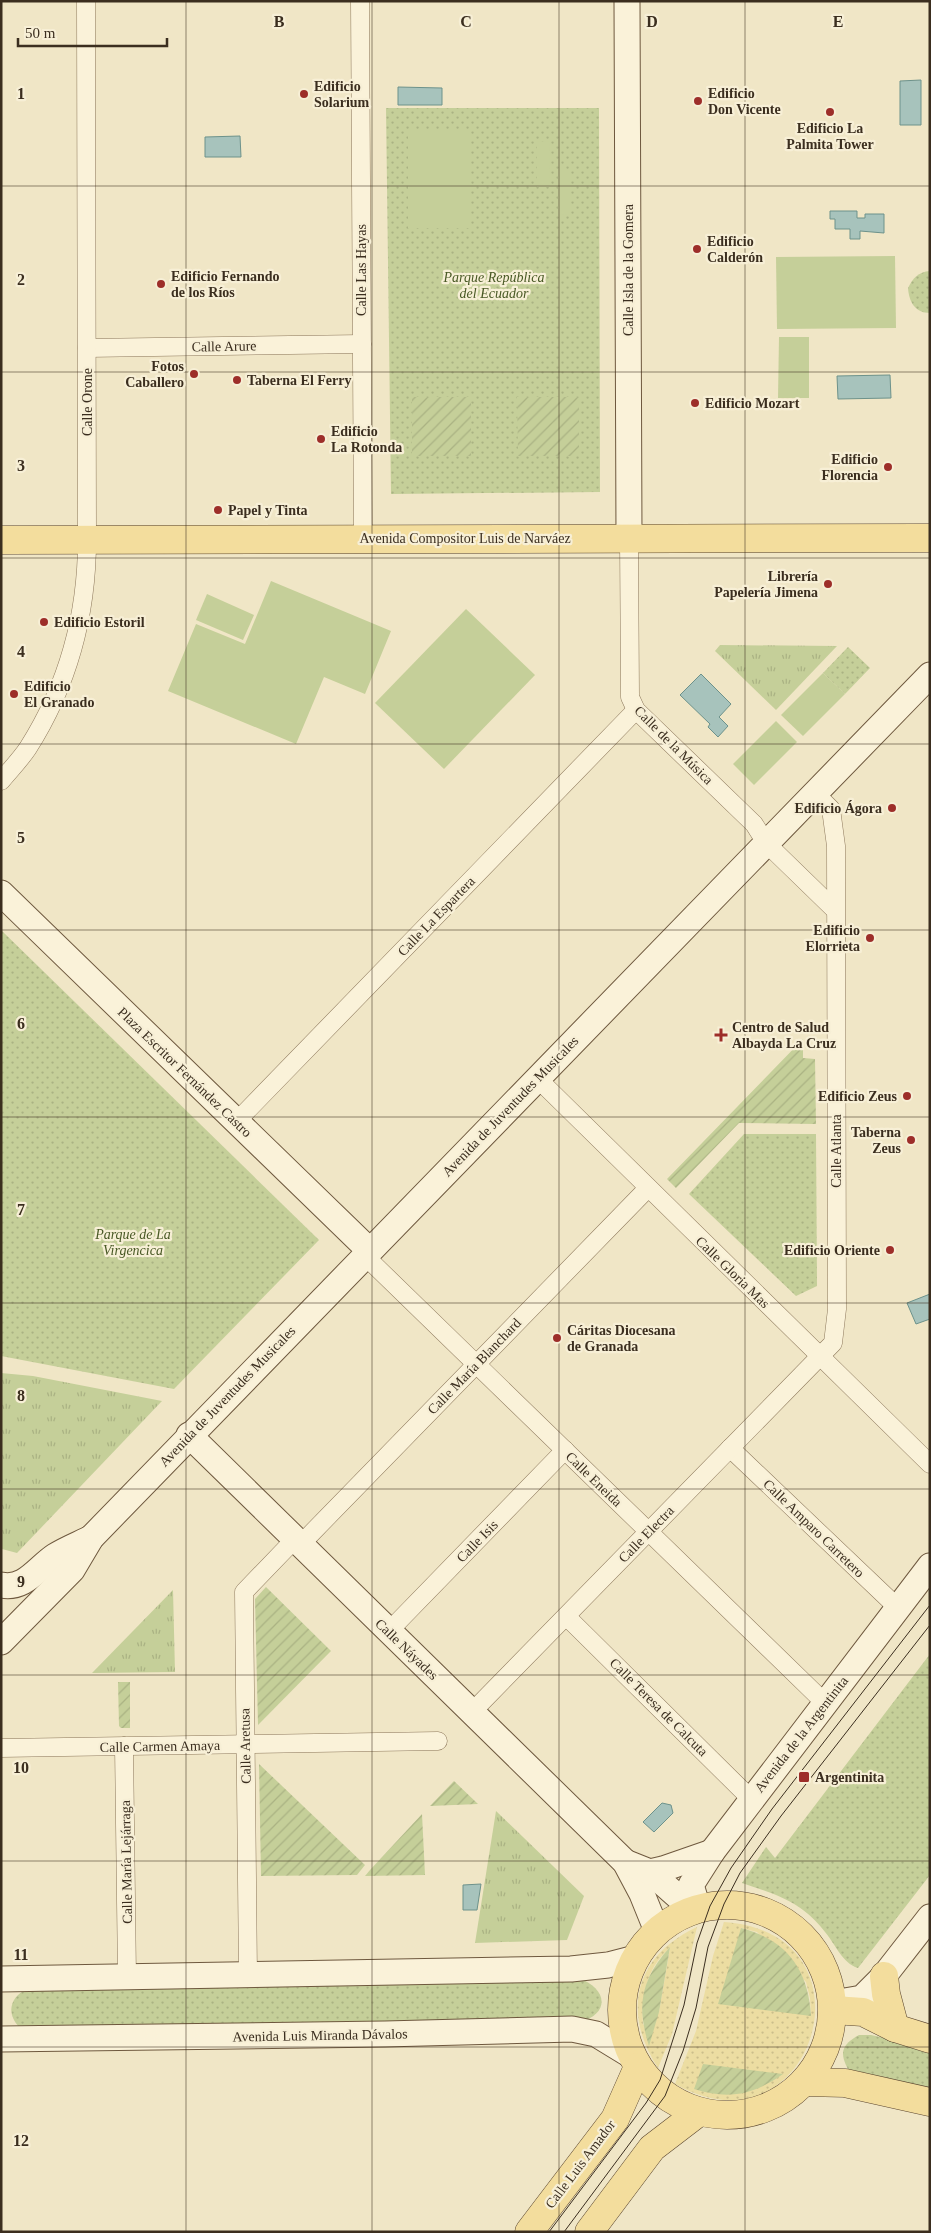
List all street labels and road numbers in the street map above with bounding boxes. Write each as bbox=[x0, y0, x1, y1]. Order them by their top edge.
street label: Calle Isla de la Gomera bbox=[621, 203, 636, 336]
street label: Calle Las Hayas bbox=[354, 224, 369, 316]
street label: Calle Arure bbox=[191, 338, 257, 355]
street label: Calle Orone bbox=[80, 368, 95, 436]
street label: Avenida Compositor Luis de Narváez bbox=[359, 531, 571, 546]
street label: Calle de la Música bbox=[631, 703, 716, 788]
street label: Calle La Espartera bbox=[395, 873, 478, 959]
street label: Plaza Escritor Fernández Castro bbox=[115, 1004, 255, 1140]
street label: Avenida de Juventudes Musicales bbox=[439, 1033, 581, 1180]
street label: Calle Atlanta bbox=[829, 1113, 844, 1188]
street label: Calle Gloria Mas bbox=[693, 1233, 773, 1311]
street label: Calle María Blanchard bbox=[425, 1315, 524, 1417]
street label: Avenida de Juventudes Musicales bbox=[156, 1323, 298, 1470]
street label: Calle Eneida bbox=[563, 1449, 625, 1510]
street label: Calle Amparo Carretero bbox=[760, 1476, 867, 1580]
street label: Calle Electra bbox=[616, 1502, 678, 1566]
street label: Calle Isis bbox=[454, 1517, 501, 1565]
street label: Calle Náyades bbox=[372, 1616, 441, 1683]
street label: Calle Teresa de Calcuta bbox=[607, 1655, 711, 1760]
street label: Avenida de la Argentinita bbox=[750, 1672, 852, 1796]
street label: Calle Aretusa bbox=[237, 1707, 254, 1784]
street label: Calle Carmen Amaya bbox=[100, 1738, 221, 1755]
street label: Calle María Lejárraga bbox=[118, 1799, 135, 1924]
street label: Avenida Luis Miranda Dávalos bbox=[232, 2026, 408, 2045]
street label: Calle Luis Amador bbox=[542, 2117, 619, 2211]

